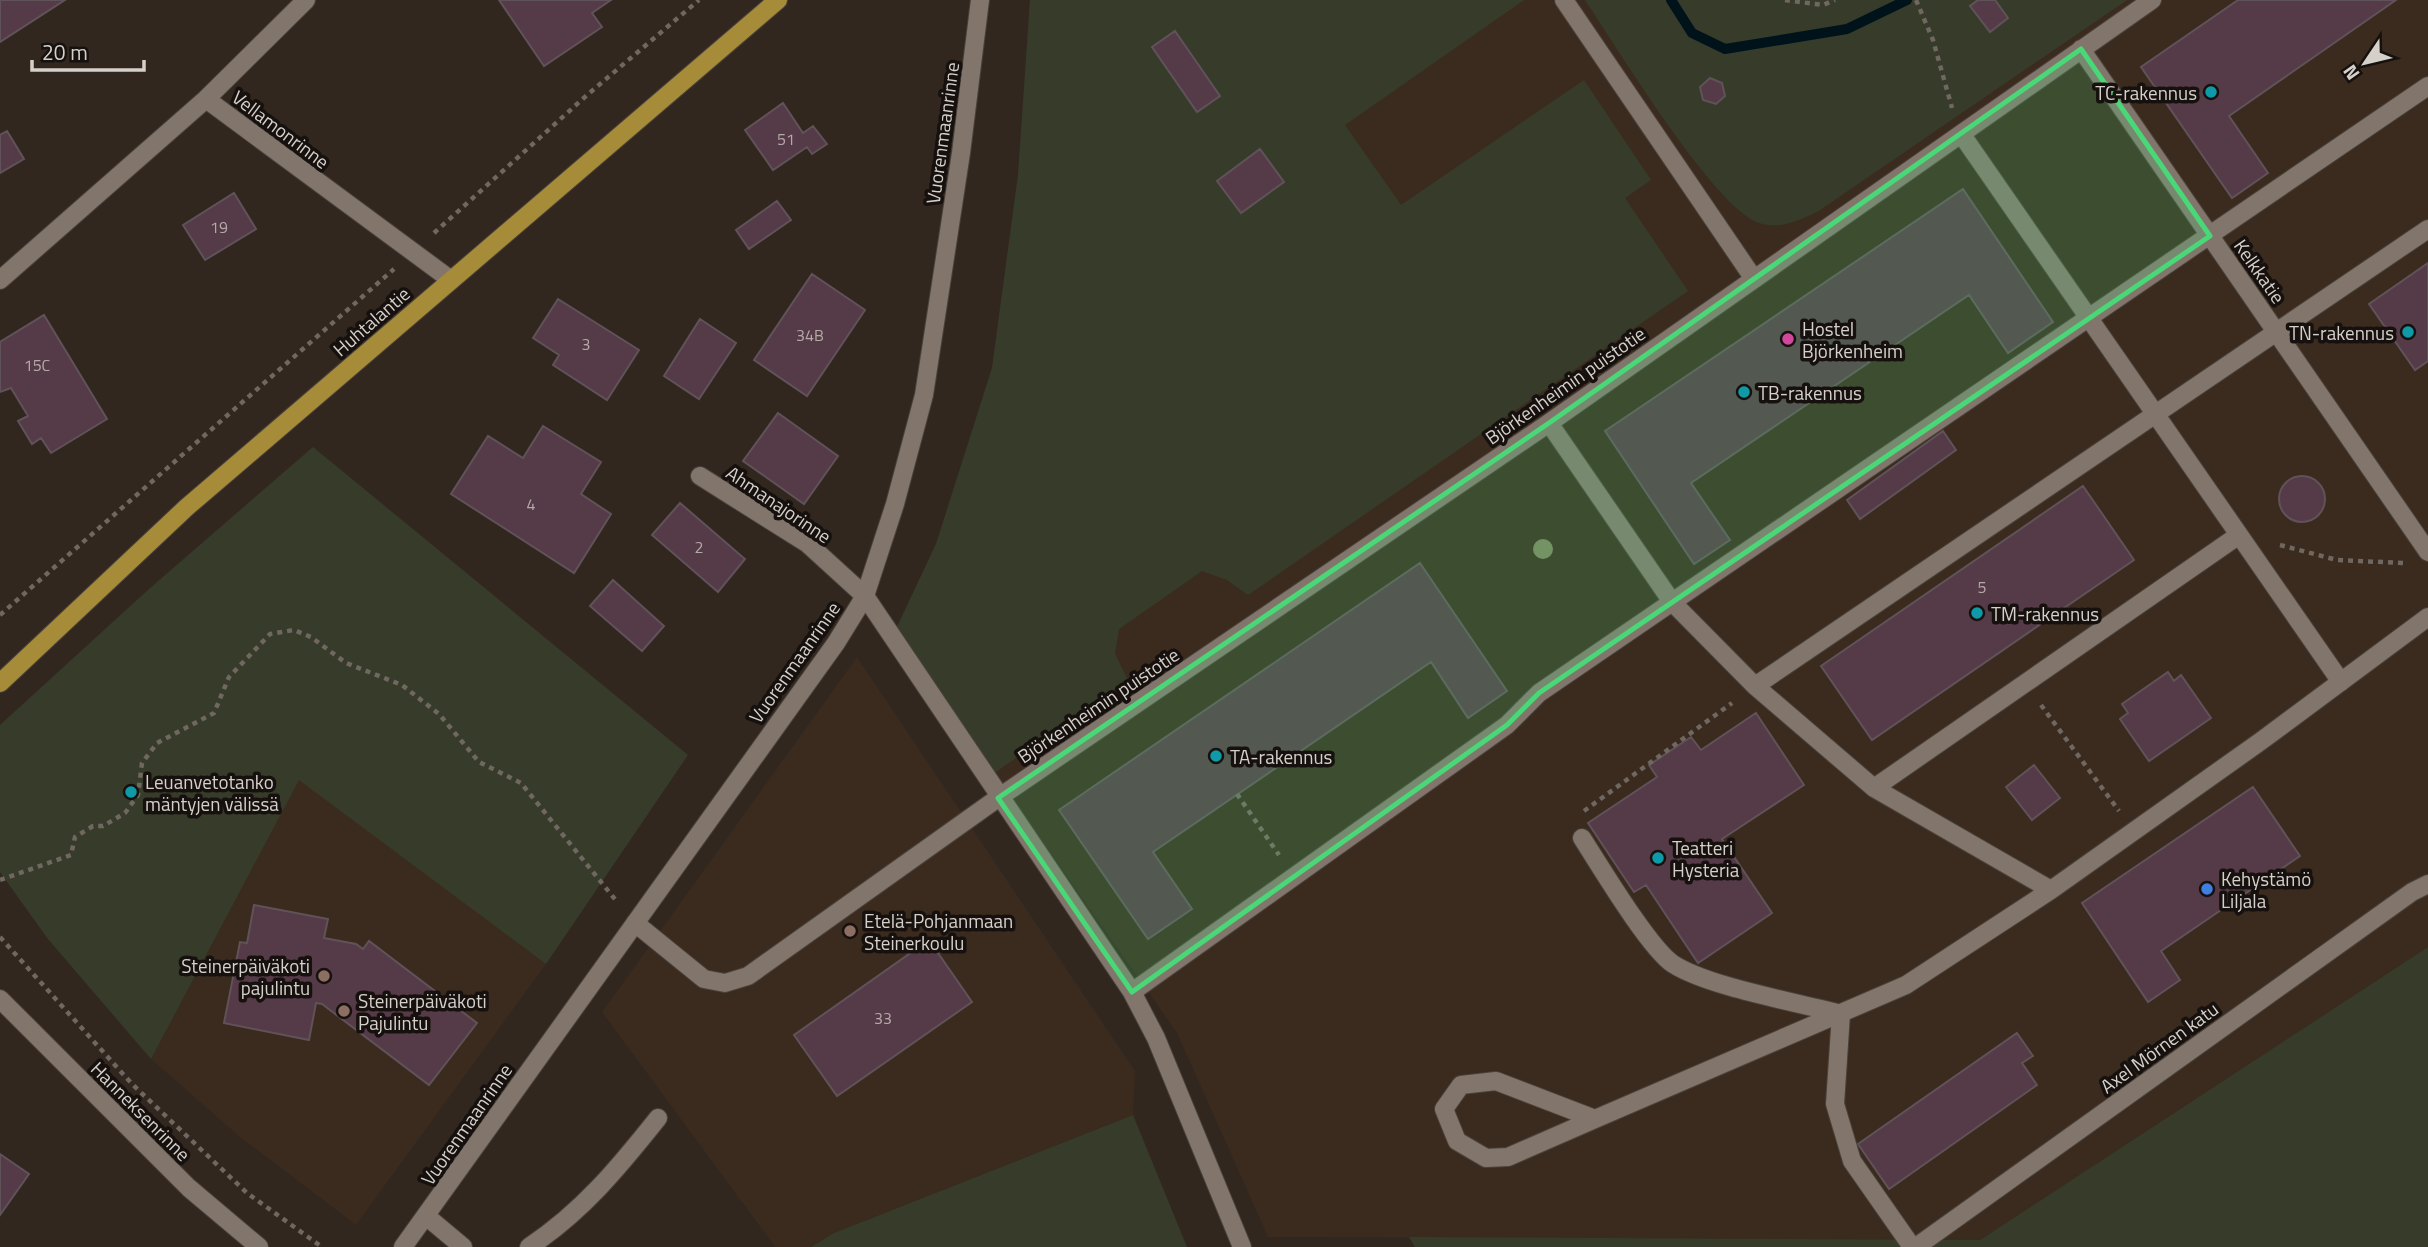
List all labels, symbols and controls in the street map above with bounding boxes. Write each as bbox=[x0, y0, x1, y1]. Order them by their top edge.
scale bar bbox=[32, 28, 144, 72]
north arrow bbox=[2330, 28, 2400, 98]
text: 20 m bbox=[42, 36, 88, 68]
text: N bbox=[2335, 59, 2366, 87]
street label: Vuorenmaanrinne bbox=[918, 60, 966, 206]
place label: TC-rakennus bbox=[2095, 78, 2197, 107]
street label: Vellamonrinne bbox=[226, 83, 336, 175]
marker: TC-rakennus bbox=[2203, 84, 2219, 100]
house number: 51 bbox=[777, 127, 795, 151]
house number: 19 bbox=[210, 215, 228, 239]
street label: Kelkkatie bbox=[2227, 233, 2293, 309]
street label: Huhtalantie bbox=[326, 279, 416, 363]
place label: Hostel Björkenheim bbox=[1802, 314, 1903, 365]
place label: TN-rakennus bbox=[2289, 318, 2394, 347]
street label: Björkenheimin puistotie bbox=[1479, 319, 1651, 451]
house number: 34B bbox=[796, 323, 824, 347]
marker: TN-rakennus bbox=[2400, 324, 2416, 340]
marker: Hostel Björkenheim bbox=[1780, 331, 1796, 347]
house number: 3 bbox=[582, 332, 590, 356]
house number: 15C bbox=[24, 353, 51, 377]
place label: TB-rakennus bbox=[1758, 378, 1862, 407]
marker: TB-rakennus bbox=[1736, 384, 1752, 400]
street label: Ahmanajorinne bbox=[720, 458, 838, 550]
house number: 4 bbox=[527, 492, 536, 516]
house number: 2 bbox=[695, 535, 703, 559]
house number: 5 bbox=[1978, 575, 1987, 599]
street label: Vuorenmaanrinne bbox=[741, 595, 847, 729]
place label: TM-rakennus bbox=[1991, 599, 2099, 628]
marker: TM-rakennus bbox=[1969, 605, 1985, 621]
street label: Björkenheimin puistotie bbox=[1011, 640, 1185, 770]
place label: TA-rakennus bbox=[1230, 742, 1333, 771]
marker: TA-rakennus bbox=[1208, 748, 1224, 764]
place label: Leuanvetotanko mäntyjen välissä bbox=[145, 767, 279, 818]
marker: Leuanvetotanko mäntyjen välissä bbox=[123, 784, 139, 800]
place label: Teatteri Hysteria bbox=[1672, 833, 1740, 884]
marker: Teatteri Hysteria bbox=[1650, 850, 1666, 866]
place label: Kehystämö Liljala bbox=[2221, 864, 2311, 915]
marker: Kehystämö Liljala bbox=[2199, 881, 2215, 897]
place label: Etelä-Pohjanmaan Steinerkoulu bbox=[864, 906, 1013, 957]
marker: Etelä-Pohjanmaan Steinerkoulu bbox=[842, 923, 858, 939]
place label: Steinerpäiväkoti pajulintu bbox=[181, 951, 310, 1002]
marker: Steinerpäiväkoti pajulintu bbox=[316, 968, 332, 984]
place label: Steinerpäiväkoti Pajulintu bbox=[358, 986, 487, 1037]
street label: Axel Mörnen katu bbox=[2094, 994, 2224, 1100]
marker: Steinerpäiväkoti Pajulintu bbox=[336, 1003, 352, 1019]
house number: 33 bbox=[874, 1006, 892, 1030]
street label: Hanneksenrinne bbox=[84, 1054, 198, 1168]
street label: Vuorenmaanrinne bbox=[413, 1057, 519, 1191]

